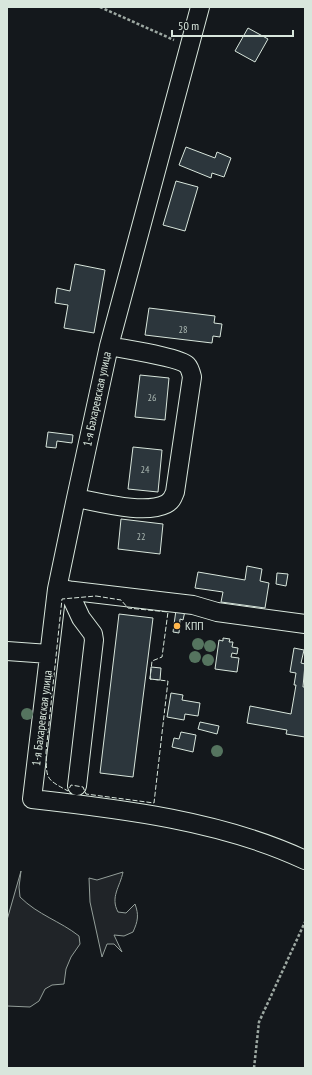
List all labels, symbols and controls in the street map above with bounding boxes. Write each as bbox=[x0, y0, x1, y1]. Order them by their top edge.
scale bar bbox=[172, 12, 293, 38]
text: 50 m bbox=[178, 18, 199, 33]
house number: 28 bbox=[179, 323, 188, 336]
street label: 1-я Бахаревская улица bbox=[79, 350, 114, 448]
house number: 26 bbox=[148, 391, 157, 404]
house number: 24 bbox=[141, 463, 150, 476]
house number: 22 bbox=[137, 530, 146, 543]
place label: КПП bbox=[185, 618, 204, 633]
marker: КПП bbox=[172, 621, 182, 631]
street label: 1-я Бахаревская улица bbox=[28, 669, 55, 767]

